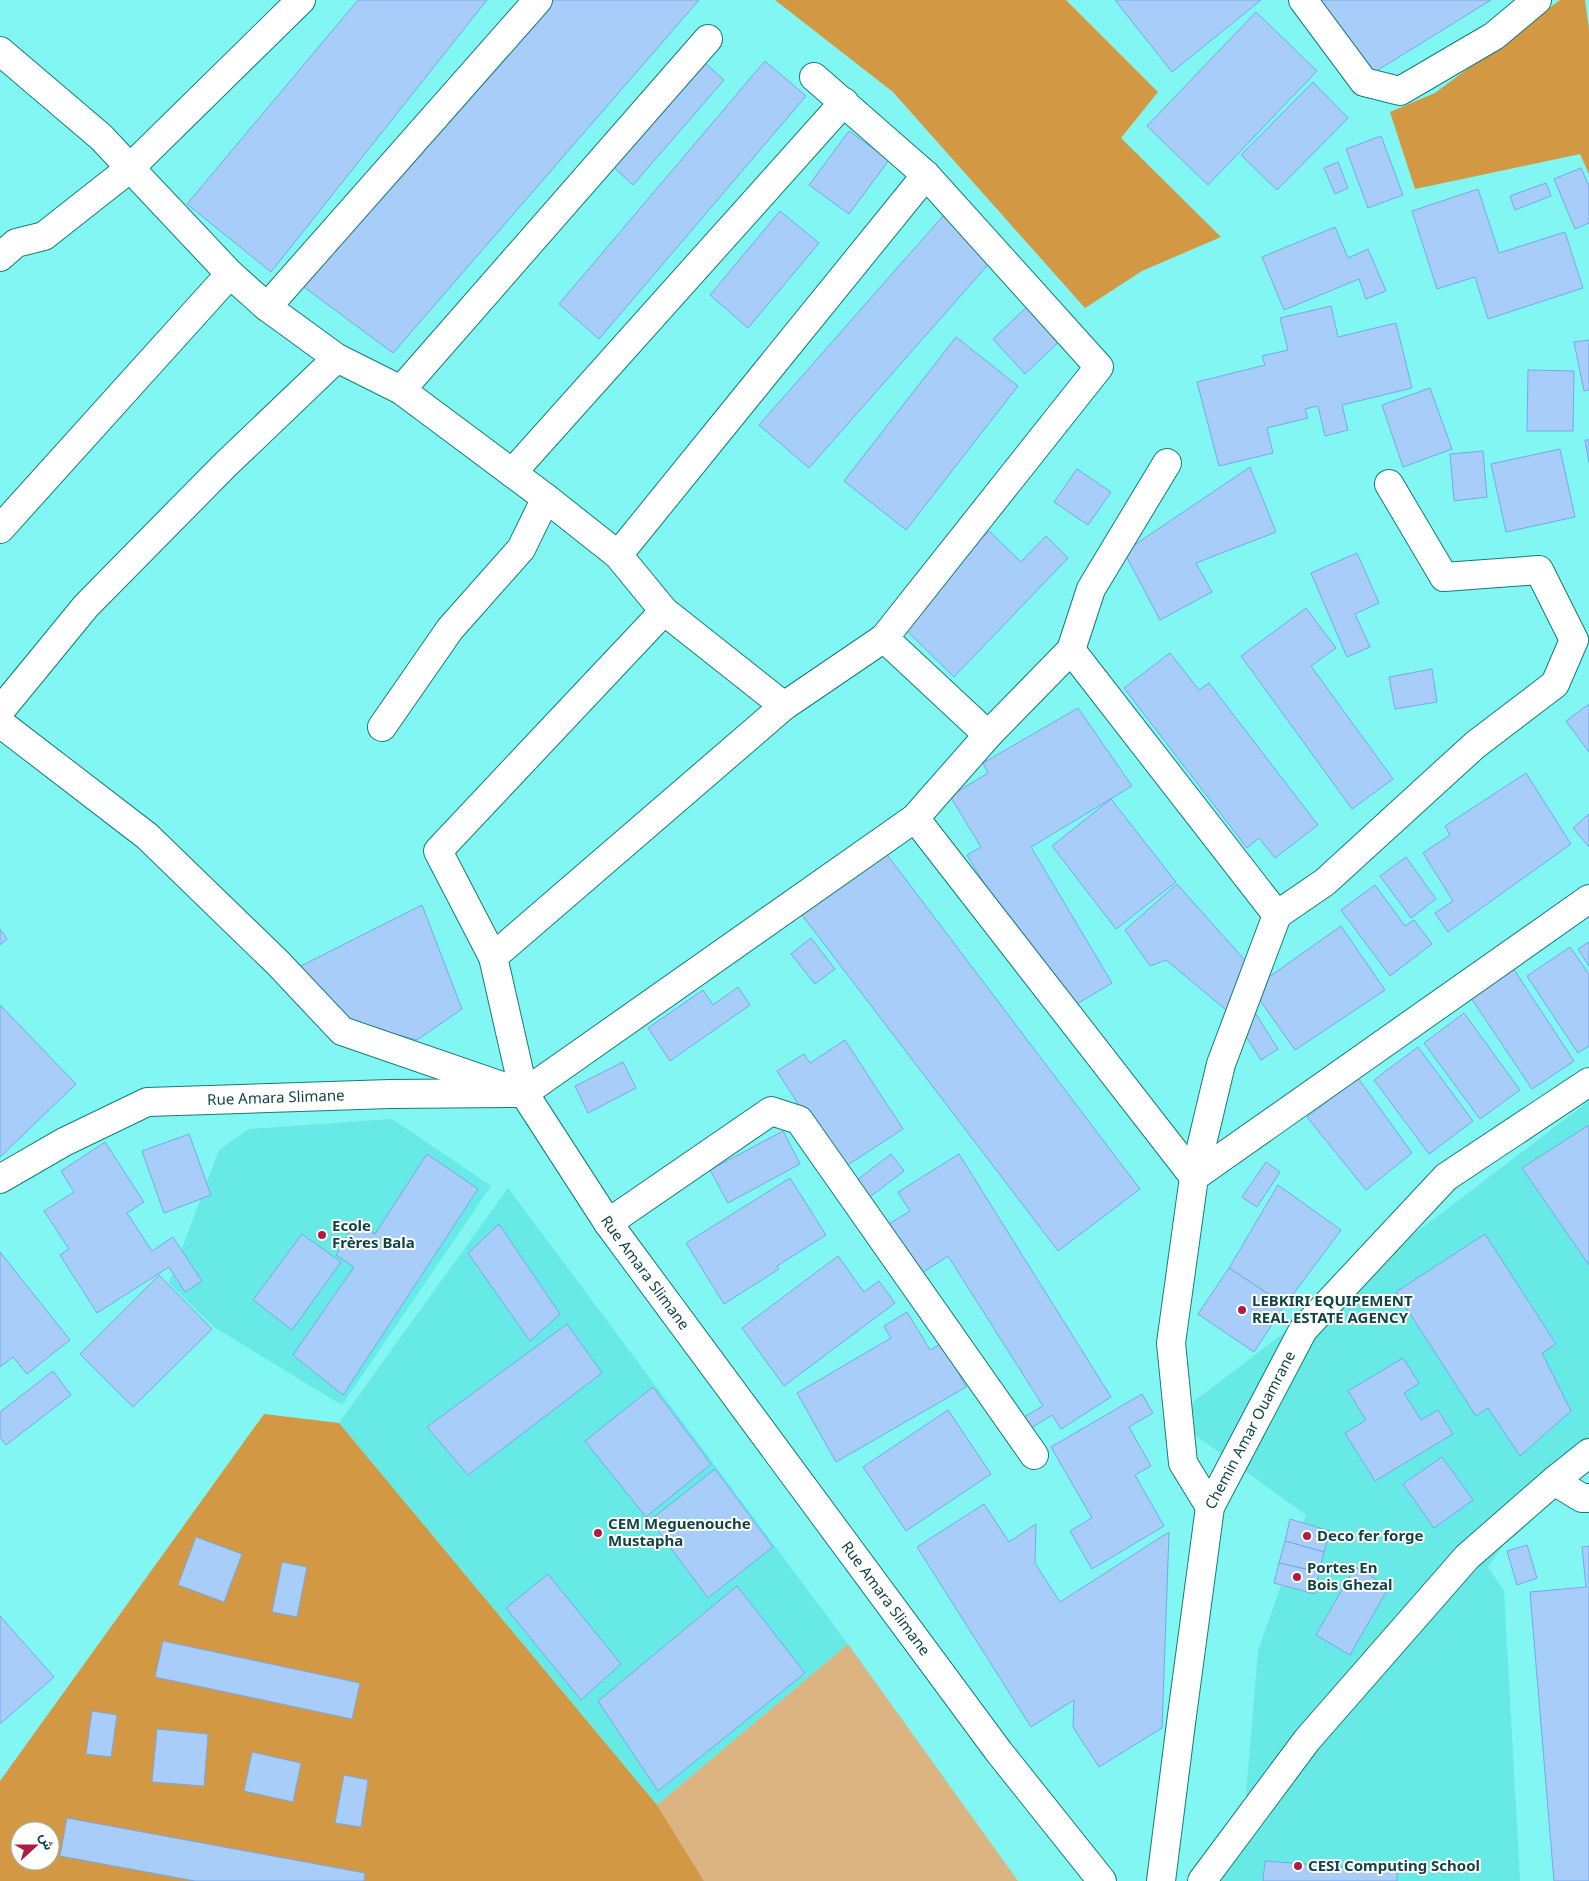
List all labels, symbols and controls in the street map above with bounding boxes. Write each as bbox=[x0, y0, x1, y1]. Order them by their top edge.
street label: Rue Amara Slimane bbox=[207, 1085, 345, 1109]
street label: Rue Amara Slimane bbox=[597, 1211, 695, 1334]
place label: Ecole Frères Bala bbox=[332, 1215, 415, 1252]
marker: Ecole Frères Bala bbox=[316, 1229, 328, 1241]
place label: LEBKIRI EQUIPEMENT REAL ESTATE AGENCY bbox=[1252, 1290, 1413, 1327]
marker: LEBKIRI EQUIPEMENT REAL ESTATE AGENCY bbox=[1236, 1304, 1248, 1316]
street label: Chemin Amar Ouamrane bbox=[1200, 1347, 1299, 1512]
place label: CEM Meguenouche Mustapha bbox=[608, 1513, 751, 1550]
place label: Deco fer forge bbox=[1317, 1525, 1424, 1545]
marker: CEM Meguenouche Mustapha bbox=[592, 1527, 604, 1539]
marker: Deco fer forge bbox=[1301, 1530, 1313, 1542]
street label: Rue Amara Slimane bbox=[837, 1537, 935, 1659]
place label: Portes En Bois Ghezal bbox=[1307, 1557, 1393, 1594]
marker: Portes En Bois Ghezal bbox=[1291, 1571, 1303, 1583]
north arrow bbox=[10, 1821, 60, 1871]
text: ش bbox=[36, 1830, 60, 1853]
place label: CESI Computing School bbox=[1308, 1855, 1480, 1875]
marker: CESI Computing School bbox=[1292, 1860, 1304, 1872]

